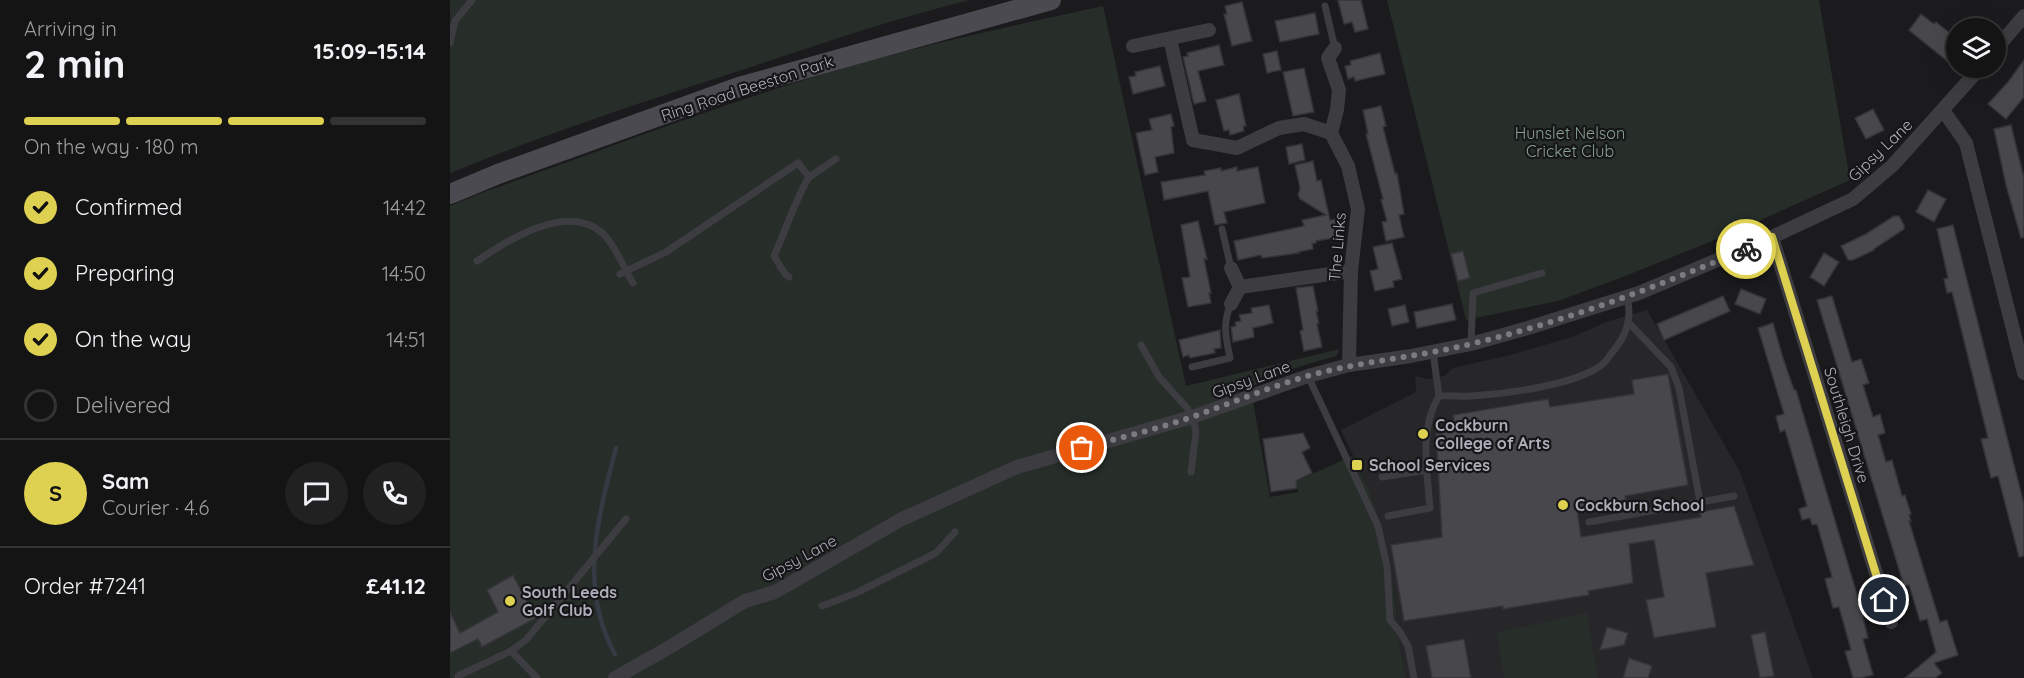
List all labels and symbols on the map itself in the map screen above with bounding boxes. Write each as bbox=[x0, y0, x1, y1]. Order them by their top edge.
street label: Ring Road Beeston Park bbox=[658, 51, 836, 125]
street label: Gipsy Lane bbox=[1844, 114, 1916, 186]
park label: Hunslet Nelson Cricket Club bbox=[1515, 123, 1625, 161]
street label: The Links bbox=[1324, 212, 1350, 282]
courier bbox=[1716, 219, 1776, 279]
street label: Gipsy Lane bbox=[1209, 356, 1293, 402]
street label: Southleigh Drive bbox=[1820, 365, 1874, 485]
place label: Cockburn College of Arts bbox=[1435, 415, 1550, 453]
pin bbox=[1056, 422, 1107, 473]
marker: Cockburn College of Arts bbox=[1416, 427, 1430, 441]
place label: School Services bbox=[1369, 455, 1490, 475]
marker: School Services bbox=[1350, 458, 1364, 472]
place label: Cockburn School bbox=[1575, 495, 1704, 515]
marker: Cockburn School bbox=[1556, 498, 1570, 512]
street label: Gipsy Lane bbox=[758, 530, 840, 586]
pin bbox=[1858, 574, 1909, 625]
place label: South Leeds Golf Club bbox=[522, 582, 617, 620]
marker: South Leeds Golf Club bbox=[503, 594, 517, 608]

